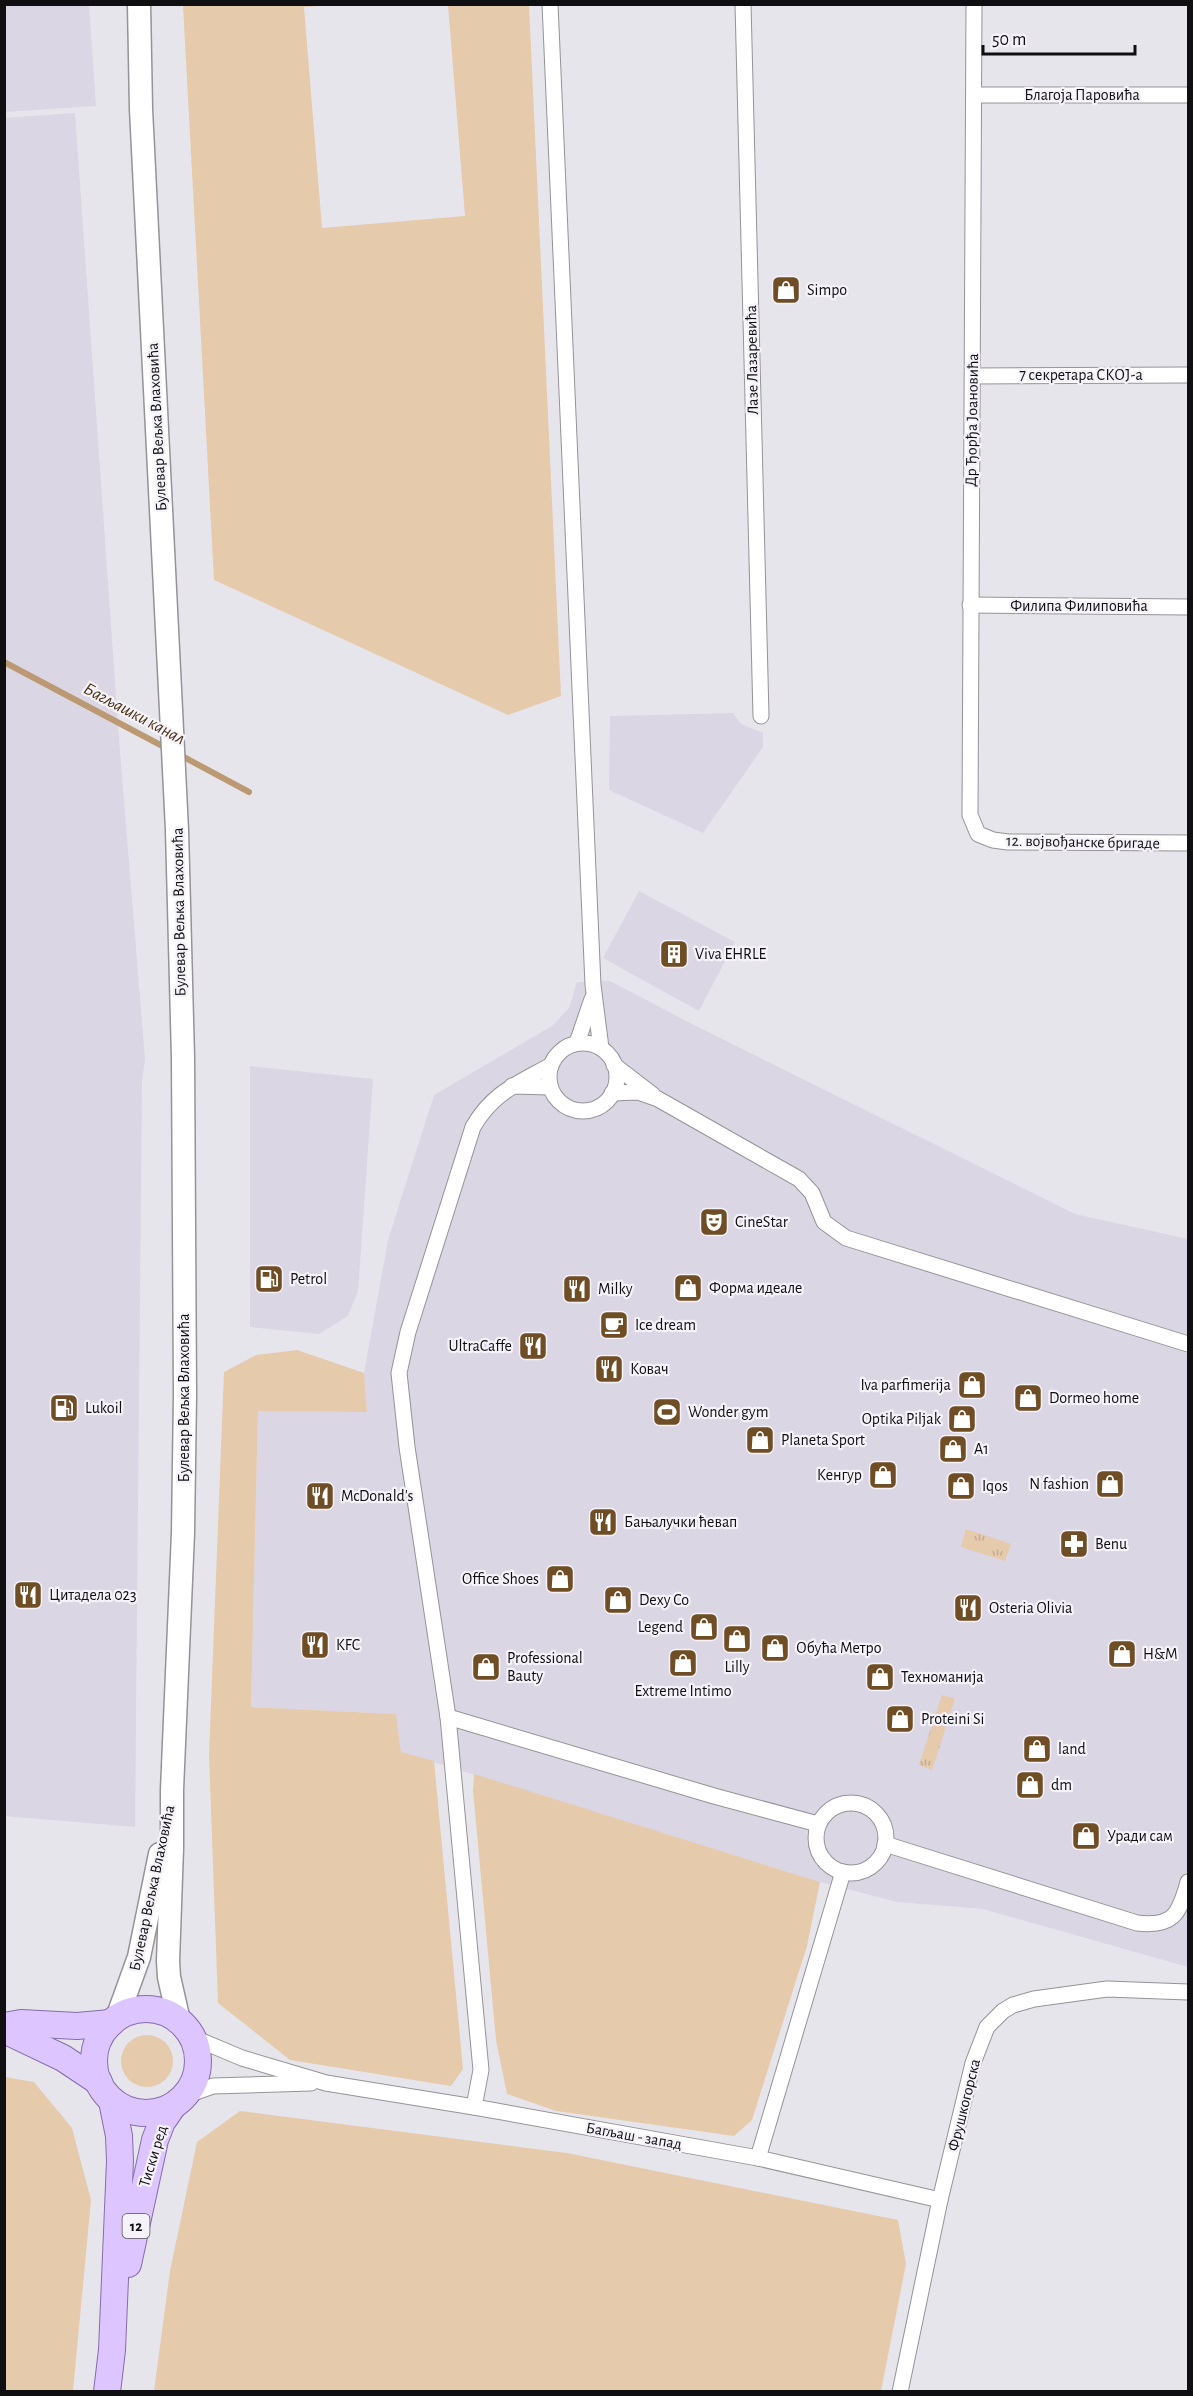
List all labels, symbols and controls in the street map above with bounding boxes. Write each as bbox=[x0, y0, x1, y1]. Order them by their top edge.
scale bar bbox=[983, 18, 1134, 56]
text: 50 m bbox=[992, 31, 1026, 49]
street label: Благоја Паровића bbox=[1024, 87, 1140, 104]
shop icon: Simpo bbox=[770, 274, 802, 306]
place label: Simpo bbox=[807, 282, 847, 298]
street label: Лазе Лазаревића bbox=[743, 305, 761, 415]
street label: Булевар Вељка Влаховића bbox=[145, 342, 170, 512]
street label: Др Ђорђа Јоановића bbox=[963, 353, 982, 487]
street label: 7 секретара СКОЈ-а bbox=[1019, 367, 1143, 383]
street label: Филипа Филиповића bbox=[1010, 598, 1148, 614]
water label: Багљашки канал bbox=[80, 680, 188, 748]
street label: Булевар Вељка Влаховића bbox=[170, 827, 189, 997]
street label: 12. војвођанске бригаде bbox=[1006, 833, 1160, 852]
building icon: Viva EHRLE bbox=[658, 938, 690, 970]
place label: Viva EHRLE bbox=[695, 946, 767, 962]
theatre icon: CineStar bbox=[698, 1206, 730, 1238]
place label: CineStar bbox=[735, 1214, 789, 1230]
fuel station icon: Petrol bbox=[253, 1263, 285, 1295]
place label: Petrol bbox=[290, 1271, 327, 1287]
shop icon: Форма идеале bbox=[672, 1272, 704, 1304]
restaurant icon: Milky bbox=[561, 1273, 593, 1305]
place label: Форма идеале bbox=[709, 1280, 802, 1296]
place label: Milky bbox=[598, 1281, 633, 1298]
cafe icon: Ice dream bbox=[598, 1309, 630, 1341]
street label: Булевар Вељка Влаховића bbox=[176, 1314, 193, 1482]
place label: Ice dream bbox=[635, 1317, 696, 1333]
restaurant icon: UltraCaffe bbox=[517, 1330, 549, 1362]
place label: UltraCaffe bbox=[448, 1338, 512, 1354]
restaurant icon: Ковач bbox=[593, 1353, 625, 1385]
place label: Ковач bbox=[630, 1361, 669, 1377]
shop icon: Iva parfimerija bbox=[956, 1369, 988, 1401]
place label: Iva parfimerija bbox=[860, 1377, 951, 1394]
shop icon: Dormeo home bbox=[1012, 1382, 1044, 1414]
place label: Dormeo home bbox=[1049, 1390, 1139, 1406]
fuel station icon: Lukoil bbox=[48, 1392, 80, 1424]
sports icon: Wonder gym bbox=[651, 1396, 683, 1428]
place label: Lukoil bbox=[85, 1400, 123, 1416]
shop icon: Optika Piljak bbox=[946, 1403, 978, 1435]
place label: Wonder gym bbox=[688, 1404, 768, 1421]
place label: Optika Piljak bbox=[862, 1411, 942, 1428]
shop icon: Planeta Sport bbox=[744, 1424, 776, 1456]
place label: Planeta Sport bbox=[781, 1432, 865, 1448]
shop icon: A1 bbox=[937, 1433, 969, 1465]
place label: A1 bbox=[974, 1441, 989, 1457]
shop icon: Кенгур bbox=[867, 1459, 899, 1491]
place label: Кенгур bbox=[817, 1467, 862, 1484]
shop icon: N fashion bbox=[1094, 1468, 1126, 1500]
shop icon: Iqos bbox=[945, 1470, 977, 1502]
place label: N fashion bbox=[1029, 1476, 1089, 1492]
place label: Iqos bbox=[982, 1478, 1008, 1494]
restaurant icon: McDonald's bbox=[304, 1480, 336, 1512]
place label: McDonald's bbox=[341, 1488, 414, 1504]
restaurant icon: Бањалучки ћевап bbox=[587, 1506, 619, 1538]
place label: Бањалучки ћевап bbox=[624, 1514, 737, 1531]
pharmacy icon: Benu bbox=[1058, 1528, 1090, 1560]
place label: Benu bbox=[1095, 1536, 1127, 1552]
shop icon: Office Shoes bbox=[544, 1563, 576, 1595]
place label: Office Shoes bbox=[462, 1571, 539, 1587]
restaurant icon: Цитадела 023 bbox=[12, 1579, 44, 1611]
shop icon: Dexy Co bbox=[602, 1584, 634, 1616]
place label: Цитадела 023 bbox=[49, 1587, 137, 1603]
place label: Dexy Co bbox=[639, 1592, 689, 1609]
restaurant icon: Osteria Olivia bbox=[952, 1592, 984, 1624]
place label: Osteria Olivia bbox=[989, 1600, 1072, 1616]
shop icon: Legend bbox=[688, 1611, 720, 1643]
place label: Legend bbox=[638, 1619, 683, 1635]
shop icon: Lilly bbox=[721, 1623, 753, 1655]
restaurant icon: KFC bbox=[299, 1629, 331, 1661]
shop icon: Обућа Метро bbox=[759, 1632, 791, 1664]
place label: KFC bbox=[336, 1637, 360, 1653]
shop icon: H&M bbox=[1106, 1638, 1138, 1670]
place label: Обућа Метро bbox=[796, 1640, 882, 1657]
place label: H&M bbox=[1143, 1646, 1178, 1662]
shop icon: Extreme Intimo bbox=[667, 1647, 699, 1679]
place label: Professional Bauty bbox=[507, 1650, 583, 1685]
shop icon: Professional Bauty bbox=[470, 1651, 502, 1683]
place label: Lilly bbox=[724, 1659, 750, 1676]
shop icon: Техноманија bbox=[864, 1661, 896, 1693]
place label: Техноманија bbox=[901, 1669, 984, 1686]
place label: Extreme Intimo bbox=[634, 1683, 732, 1699]
shop icon: Proteini Si bbox=[884, 1703, 916, 1735]
place label: Proteini Si bbox=[921, 1711, 984, 1727]
shop icon: land bbox=[1021, 1733, 1053, 1765]
place label: land bbox=[1058, 1741, 1086, 1757]
shop icon: dm bbox=[1014, 1769, 1046, 1801]
place label: dm bbox=[1051, 1777, 1072, 1793]
street label: Булевар Вељка Влаховића bbox=[127, 1804, 178, 1973]
shop icon: Уради сам bbox=[1070, 1820, 1102, 1852]
place label: Уради сам bbox=[1107, 1828, 1173, 1844]
street label: Фрушкогорска bbox=[945, 2057, 984, 2153]
street label: Багљаш - запад bbox=[585, 2120, 683, 2152]
street label: Тиски ред bbox=[136, 2123, 170, 2189]
road number: 12 bbox=[122, 2214, 150, 2238]

